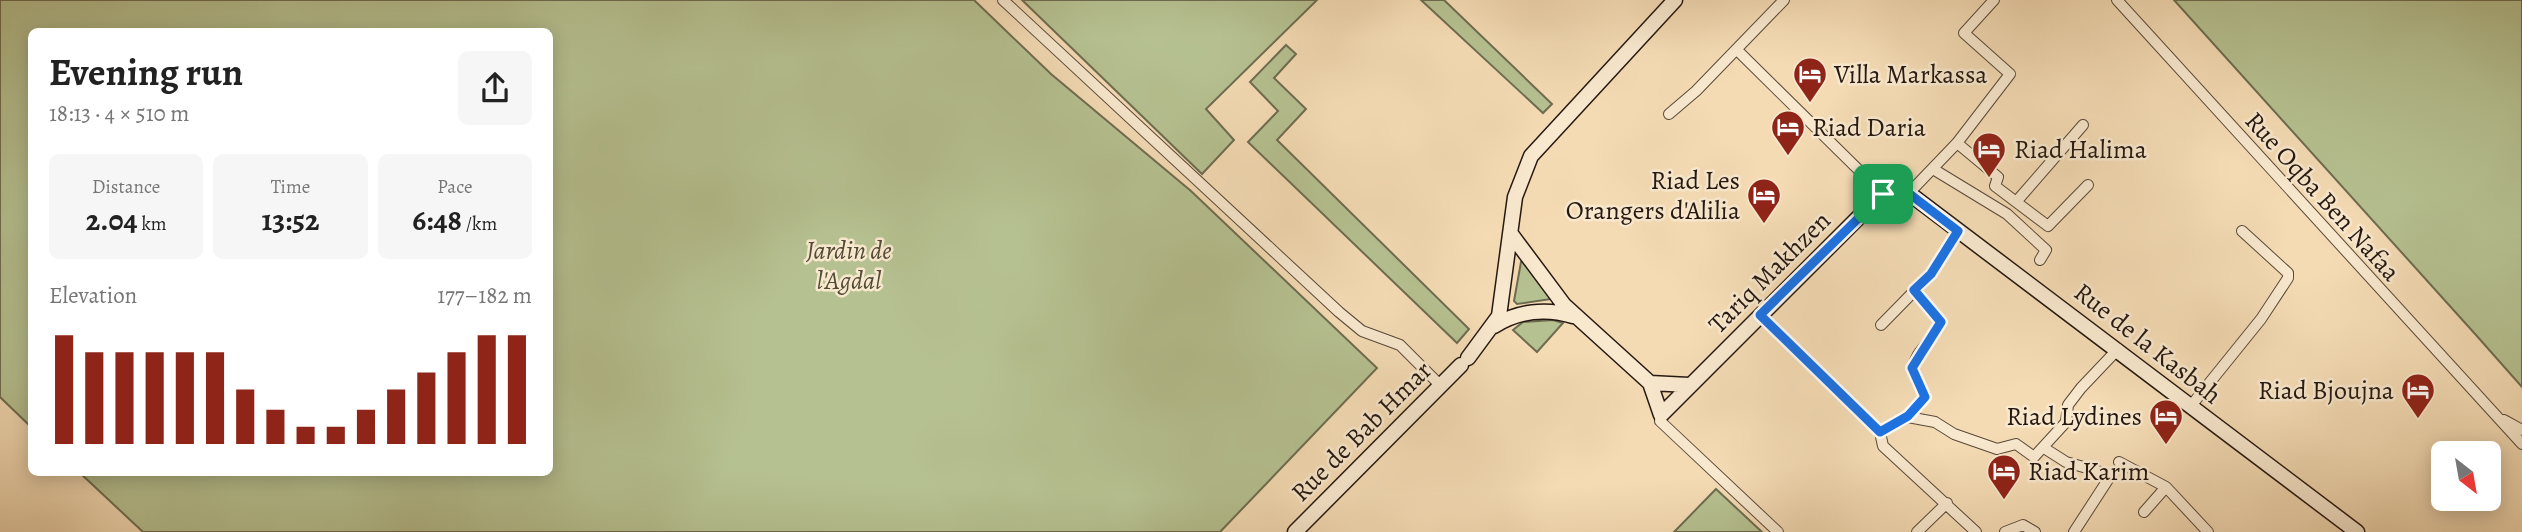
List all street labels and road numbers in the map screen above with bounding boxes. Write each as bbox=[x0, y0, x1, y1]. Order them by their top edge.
street label: Rue Oqba Ben Nafaa bbox=[2237, 104, 2408, 289]
street label: Tariq Makhzen bbox=[1701, 204, 1838, 341]
street label: Rue de la Kasbah bbox=[2067, 275, 2229, 412]
street label: Rue de Bab Hmar bbox=[1283, 353, 1439, 509]

